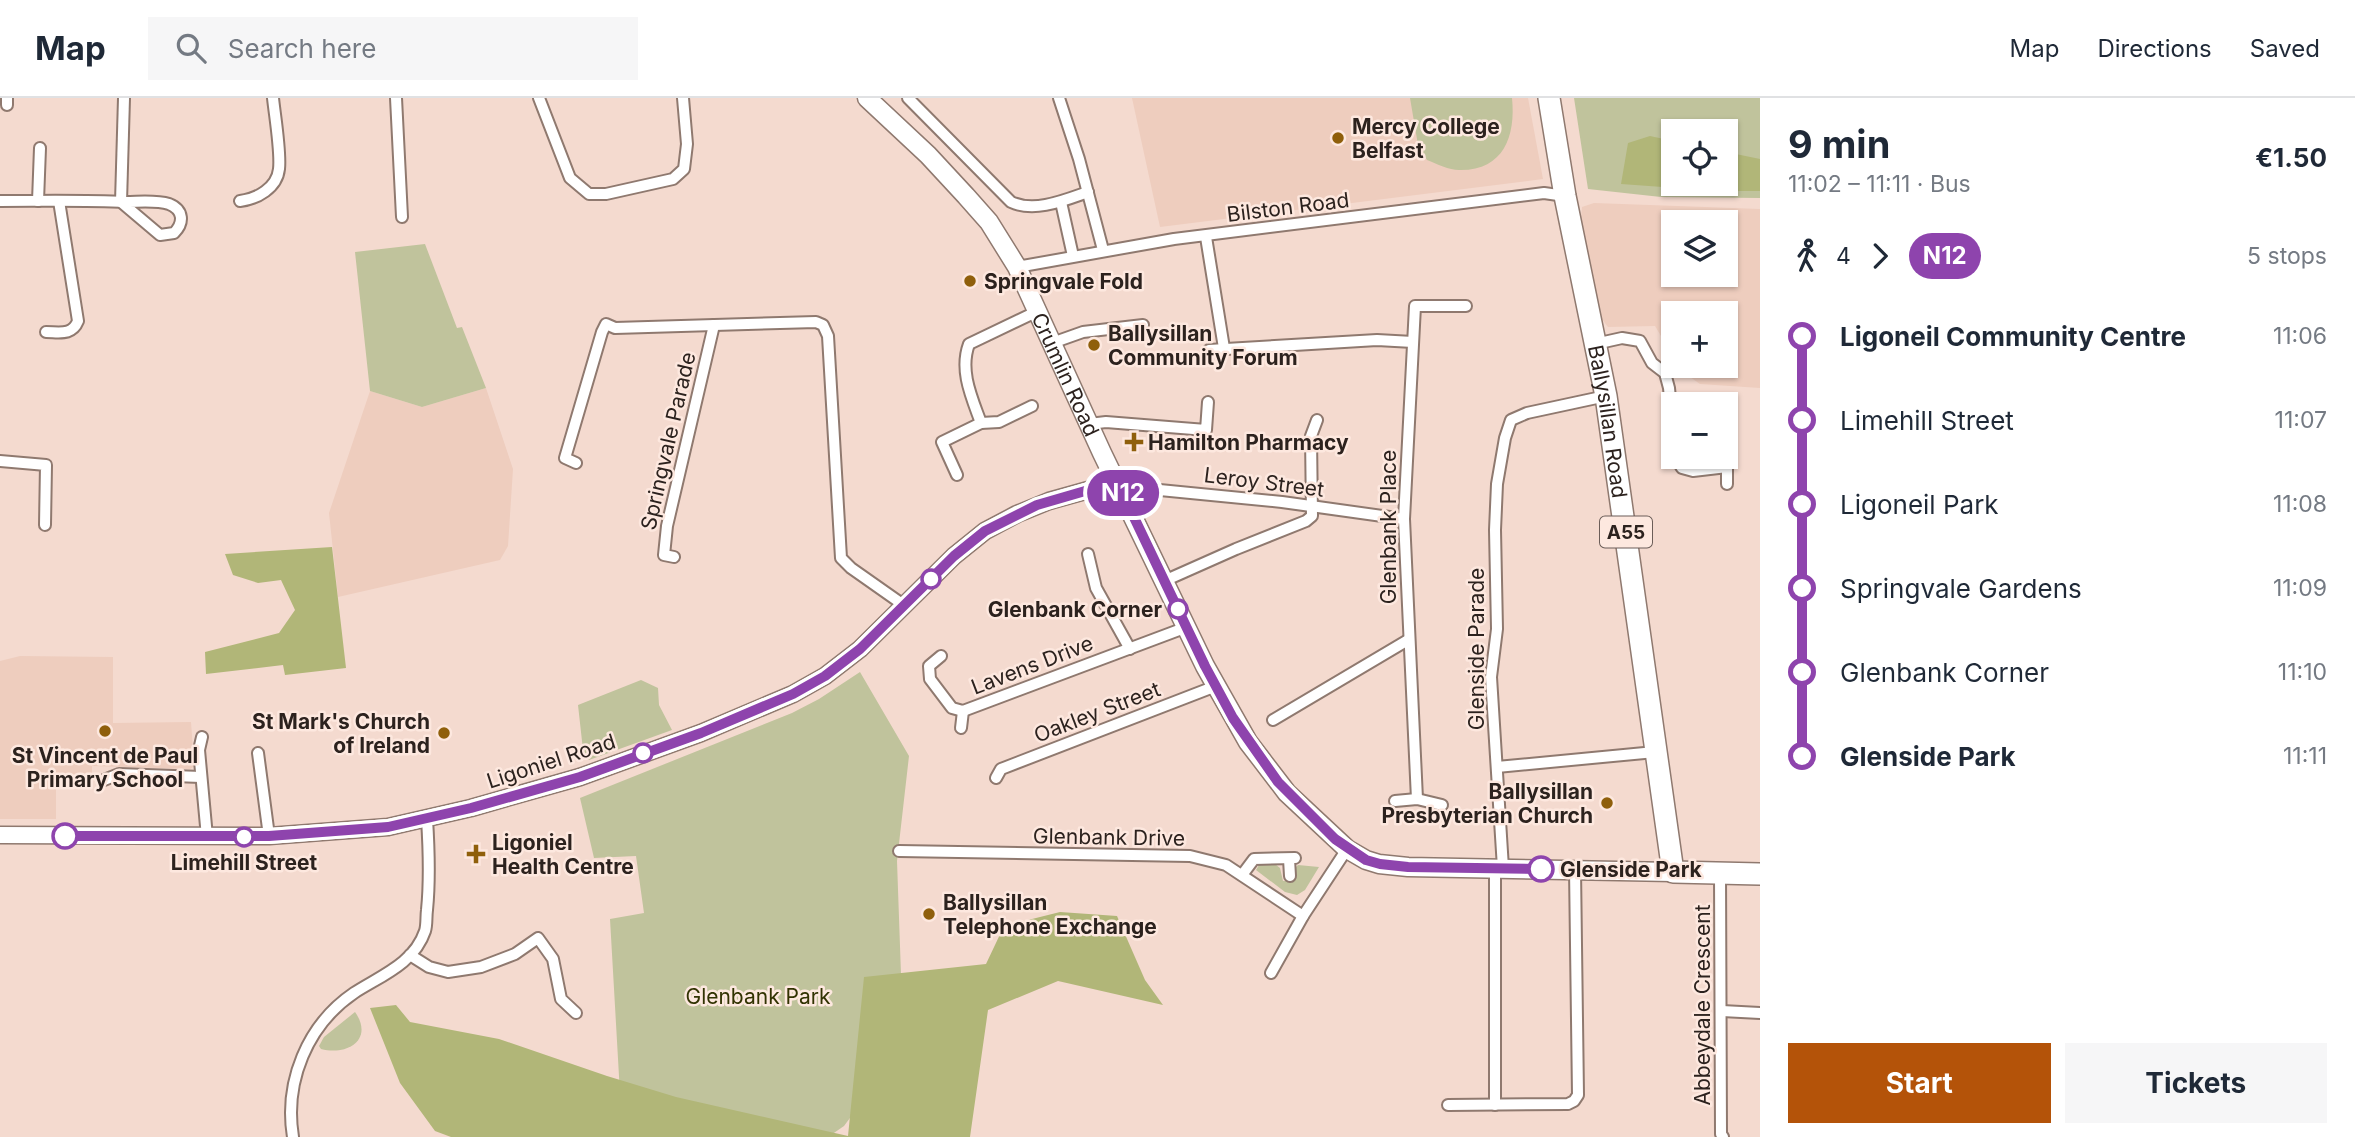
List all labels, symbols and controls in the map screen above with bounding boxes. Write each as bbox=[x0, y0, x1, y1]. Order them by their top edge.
search box bbox=[148, 17, 638, 80]
text: Map bbox=[35, 28, 106, 68]
icon: search bbox=[172, 29, 210, 67]
text: Search here bbox=[228, 33, 376, 64]
text: Map bbox=[2010, 34, 2059, 63]
text: Directions bbox=[2097, 34, 2212, 63]
text: Saved bbox=[2250, 34, 2320, 63]
place label: Mercy College Belfast bbox=[1352, 114, 1500, 163]
map controls bbox=[1661, 119, 1738, 469]
button: locate bbox=[1661, 119, 1738, 196]
text: 9 min bbox=[1788, 121, 1890, 167]
marker: Mercy College Belfast bbox=[1330, 130, 1346, 146]
text: €1.50 bbox=[2255, 142, 2327, 173]
text: 11:02 – 11:11 · Bus bbox=[1788, 170, 1971, 198]
street label: Bilston Road bbox=[1225, 187, 1351, 227]
button: layers bbox=[1661, 210, 1738, 287]
icon: walk bbox=[1788, 237, 1826, 275]
icon: forward bbox=[1861, 237, 1899, 275]
text: N12 bbox=[1923, 241, 1967, 270]
text: 4 bbox=[1836, 242, 1851, 270]
text: 5 stops bbox=[2247, 242, 2327, 270]
place label: Springvale Fold bbox=[984, 269, 1143, 294]
marker: Springvale Fold bbox=[962, 273, 978, 289]
button: + bbox=[1661, 301, 1738, 378]
street label: Crumlin Road bbox=[1027, 308, 1105, 440]
place label: Ballysillan Community Forum bbox=[1108, 321, 1298, 370]
text: Ligoneil Community Centre bbox=[1840, 321, 2186, 352]
text: 11:06 bbox=[2273, 322, 2327, 350]
marker: Ballysillan Community Forum bbox=[1086, 337, 1102, 353]
street label: Ballysillan Road bbox=[1583, 343, 1633, 500]
street label: Springvale Parade bbox=[635, 350, 701, 532]
button: − bbox=[1661, 392, 1738, 469]
text: Limehill Street bbox=[1840, 405, 2014, 436]
text: 11:07 bbox=[2275, 406, 2327, 434]
place label: Hamilton Pharmacy bbox=[1148, 430, 1349, 455]
marker: Hamilton Pharmacy bbox=[1126, 434, 1142, 450]
street label: Glenbank Place bbox=[1376, 450, 1401, 604]
street label: Leroy Street bbox=[1203, 462, 1326, 502]
line badge: N12 bbox=[1083, 470, 1163, 516]
text: N12 bbox=[1101, 478, 1145, 507]
text: Ligoneil Park bbox=[1840, 489, 1999, 520]
text: 11:08 bbox=[2273, 490, 2327, 518]
road number: A55 bbox=[1600, 516, 1652, 547]
street label: Glenside Parade bbox=[1464, 568, 1489, 730]
unlabelled marker bbox=[921, 569, 941, 589]
text: Springvale Gardens bbox=[1840, 573, 2082, 604]
text: 11:09 bbox=[2273, 574, 2327, 602]
place label: Glenbank Corner bbox=[988, 597, 1162, 622]
marker: Glenbank Corner bbox=[1168, 599, 1188, 619]
street label: Lavens Drive bbox=[968, 630, 1096, 700]
text: Glenbank Corner bbox=[1840, 657, 2049, 688]
text: 11:10 bbox=[2278, 658, 2327, 686]
street label: Oakley Street bbox=[1030, 676, 1164, 748]
place label: St Mark's Church of Ireland bbox=[252, 709, 430, 758]
marker: St Vincent de Paul Primary School bbox=[97, 723, 113, 739]
marker: St Mark's Church of Ireland bbox=[436, 725, 452, 741]
street label: Ligoniel Road bbox=[483, 728, 619, 794]
text: Glenside Park bbox=[1840, 741, 2016, 772]
text: 11:11 bbox=[2283, 742, 2327, 770]
place label: St Vincent de Paul Primary School bbox=[12, 743, 198, 792]
unlabelled marker bbox=[633, 743, 653, 763]
place label: Ballysillan Presbyterian Church bbox=[1381, 779, 1593, 828]
marker: Ballysillan Presbyterian Church bbox=[1599, 795, 1615, 811]
unlabelled marker bbox=[52, 823, 78, 849]
street label: Glenbank Drive bbox=[1033, 823, 1185, 851]
marker: Limehill Street bbox=[234, 827, 254, 847]
place label: Ligoniel Health Centre bbox=[492, 830, 634, 879]
marker: Ligoniel Health Centre bbox=[466, 844, 486, 864]
place label: Limehill Street bbox=[171, 850, 318, 875]
marker: Glenside Park bbox=[1528, 856, 1554, 882]
place label: Glenside Park bbox=[1560, 857, 1703, 882]
place label: Ballysillan Telephone Exchange bbox=[943, 890, 1157, 939]
street label: Abbeydale Crescent bbox=[1690, 904, 1715, 1106]
marker: Ballysillan Telephone Exchange bbox=[921, 906, 937, 922]
park label: Glenbank Park bbox=[685, 984, 831, 1009]
button: Start bbox=[1788, 1043, 2051, 1123]
button: Tickets bbox=[2065, 1043, 2327, 1123]

